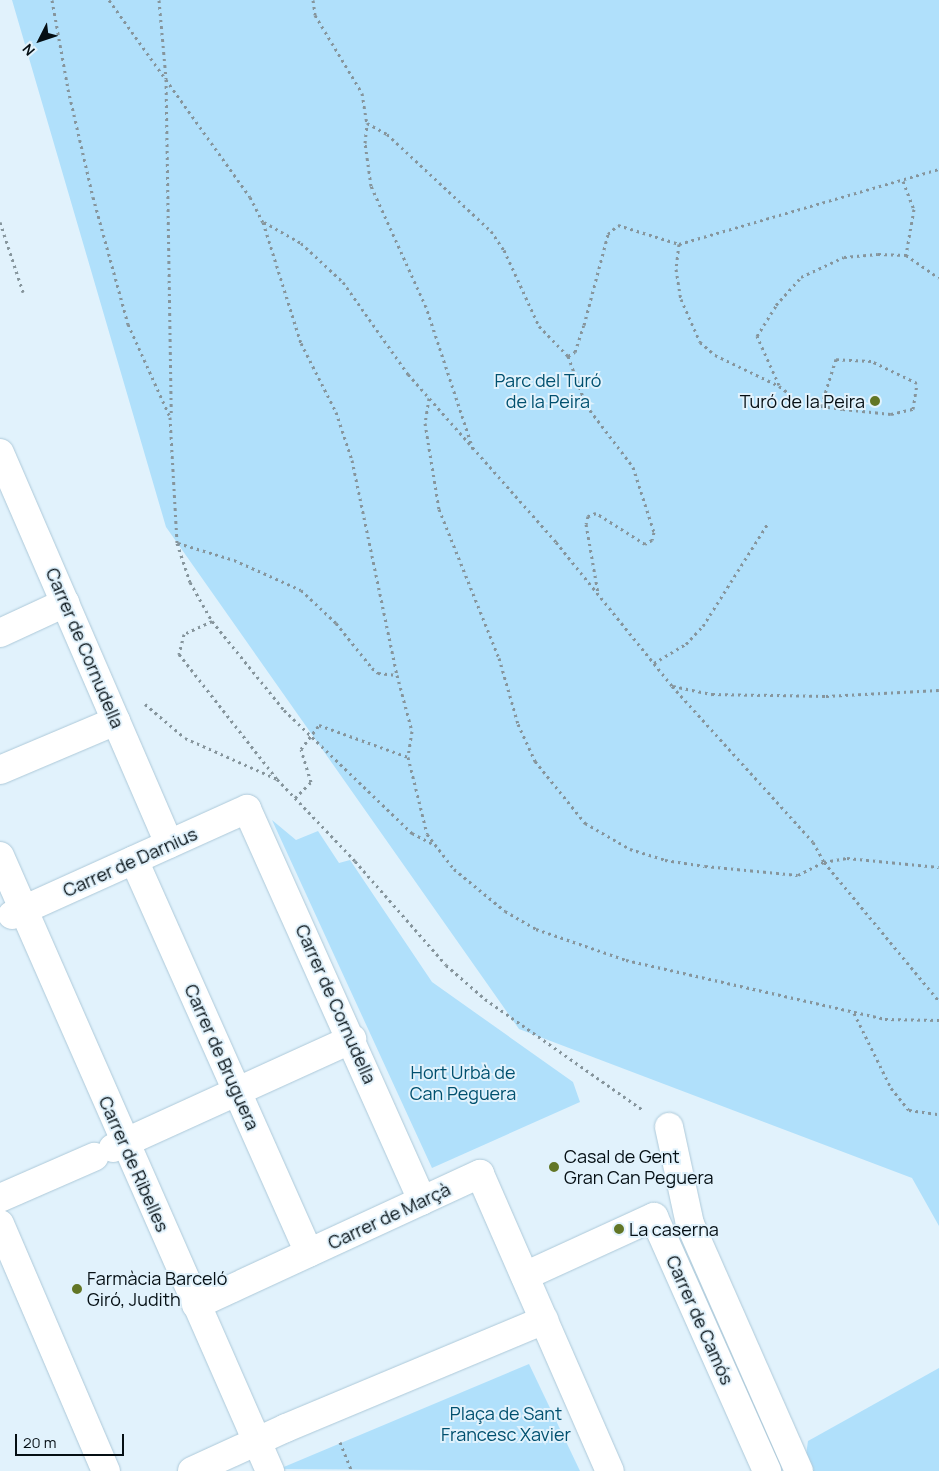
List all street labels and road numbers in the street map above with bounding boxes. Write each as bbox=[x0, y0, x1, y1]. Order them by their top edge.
street label: Carrer de Cornudella bbox=[41, 565, 129, 731]
street label: Carrer de Darnius bbox=[60, 823, 200, 901]
street label: Carrer de Cornudella bbox=[291, 921, 381, 1087]
street label: Carrer de Bruguera bbox=[180, 981, 264, 1133]
street label: Carrer de Ribelles bbox=[94, 1093, 174, 1235]
street label: Carrer de Marçà bbox=[324, 1178, 454, 1254]
street label: Carrer de Camós bbox=[662, 1252, 738, 1388]

